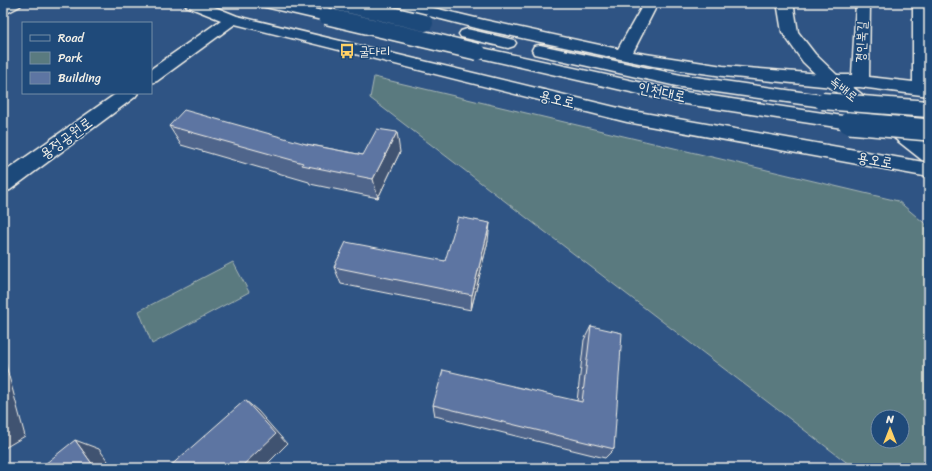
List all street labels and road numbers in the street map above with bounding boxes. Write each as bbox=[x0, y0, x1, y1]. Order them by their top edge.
street label: 경인북길 bbox=[848, 21, 874, 63]
street label: 독배로 bbox=[825, 70, 863, 108]
street label: 인천대로 bbox=[636, 74, 688, 110]
street label: 용오로 bbox=[536, 82, 578, 116]
street label: 용정공원로 bbox=[34, 110, 98, 166]
street label: 용오로 bbox=[855, 144, 895, 176]

